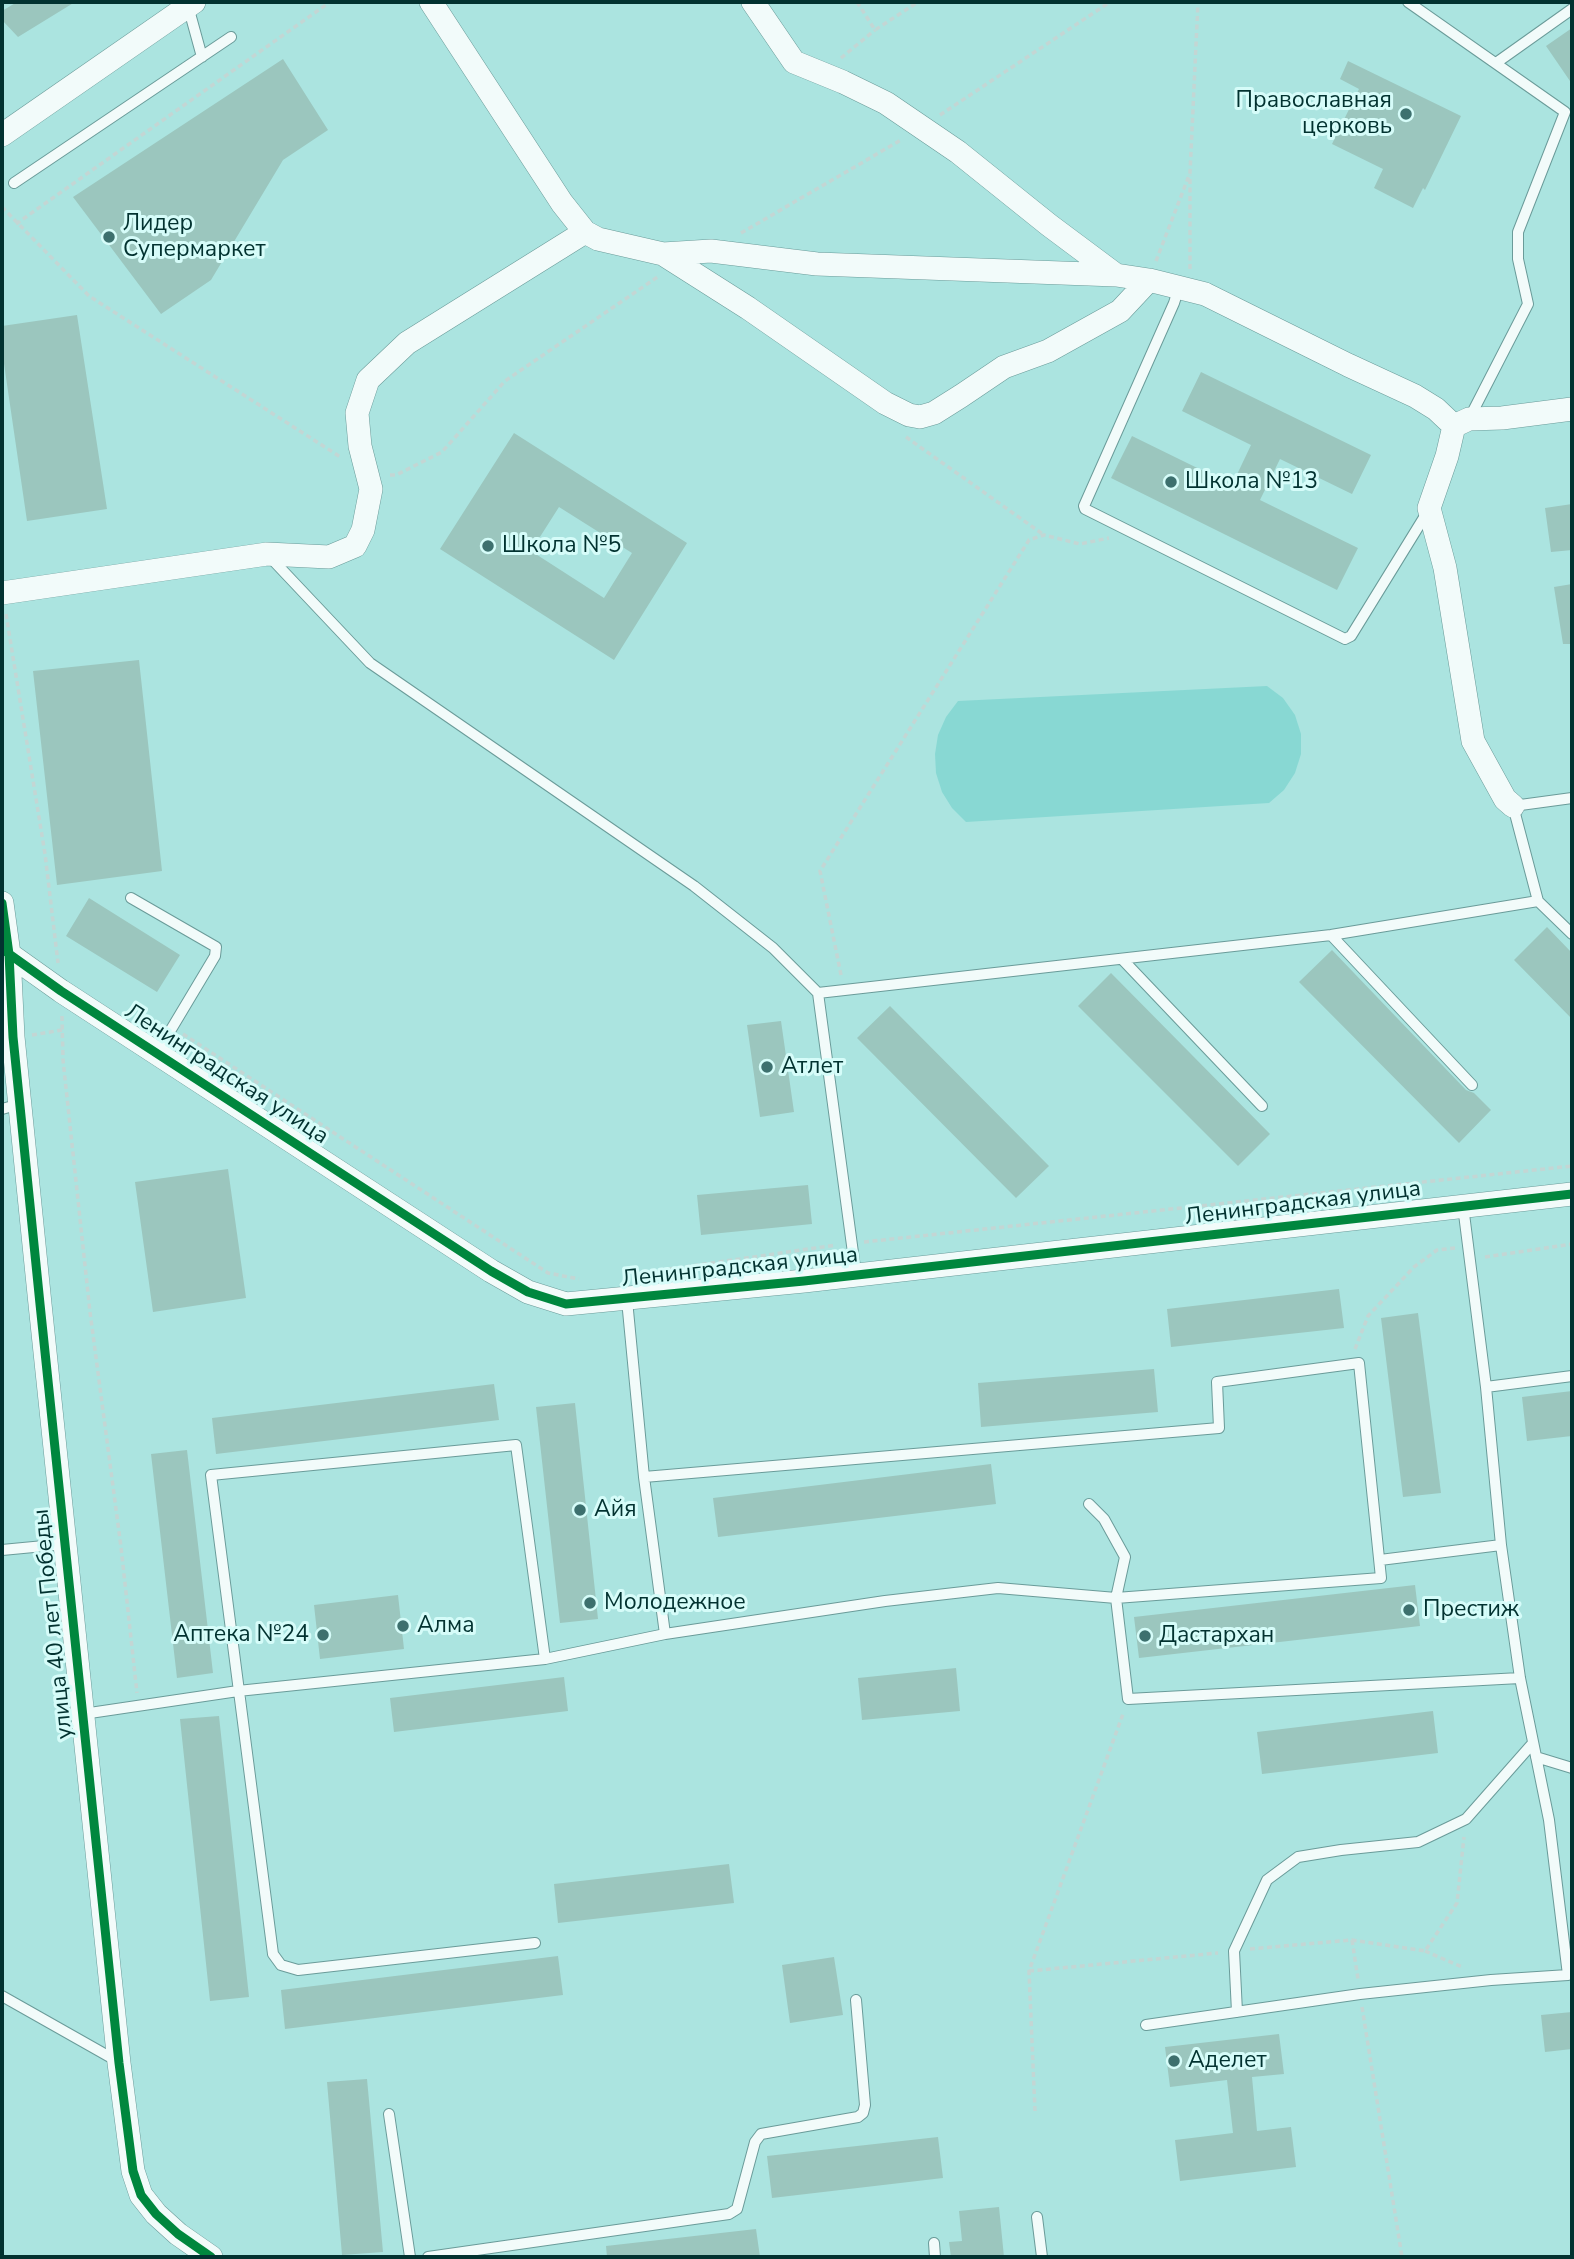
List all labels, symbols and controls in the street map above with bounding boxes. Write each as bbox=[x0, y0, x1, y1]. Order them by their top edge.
place label: Православная церковь bbox=[1236, 87, 1392, 141]
marker: Православная церковь bbox=[1398, 106, 1414, 122]
place label: Лидер Супермаркет bbox=[123, 210, 266, 264]
marker: Лидер Супермаркет bbox=[101, 229, 117, 245]
place label: Школа №13 bbox=[1185, 468, 1318, 496]
marker: Школа №13 bbox=[1163, 474, 1179, 490]
place label: Школа №5 bbox=[502, 532, 621, 560]
marker: Школа №5 bbox=[480, 538, 496, 554]
street label: Ленинградская улица bbox=[119, 999, 333, 1151]
place label: Атлет bbox=[781, 1053, 843, 1081]
marker: Атлет bbox=[759, 1059, 775, 1075]
street label: Ленинградская улица bbox=[1183, 1176, 1423, 1232]
street label: Ленинградская улица bbox=[620, 1242, 860, 1294]
place label: Айя bbox=[594, 1496, 637, 1524]
marker: Айя bbox=[572, 1502, 588, 1518]
street label: улица 40 лет Победы bbox=[28, 1507, 80, 1741]
place label: Молодежное bbox=[604, 1589, 746, 1617]
marker: Молодежное bbox=[582, 1595, 598, 1611]
place label: Престиж bbox=[1423, 1596, 1519, 1624]
marker: Престиж bbox=[1401, 1602, 1417, 1618]
place label: Алма bbox=[417, 1612, 475, 1640]
marker: Алма bbox=[395, 1618, 411, 1634]
place label: Аптека №24 bbox=[173, 1621, 309, 1649]
place label: Дастархан bbox=[1159, 1622, 1274, 1650]
marker: Аптека №24 bbox=[315, 1627, 331, 1643]
marker: Дастархан bbox=[1137, 1628, 1153, 1644]
place label: Аделет bbox=[1188, 2047, 1267, 2075]
marker: Аделет bbox=[1166, 2053, 1182, 2069]

